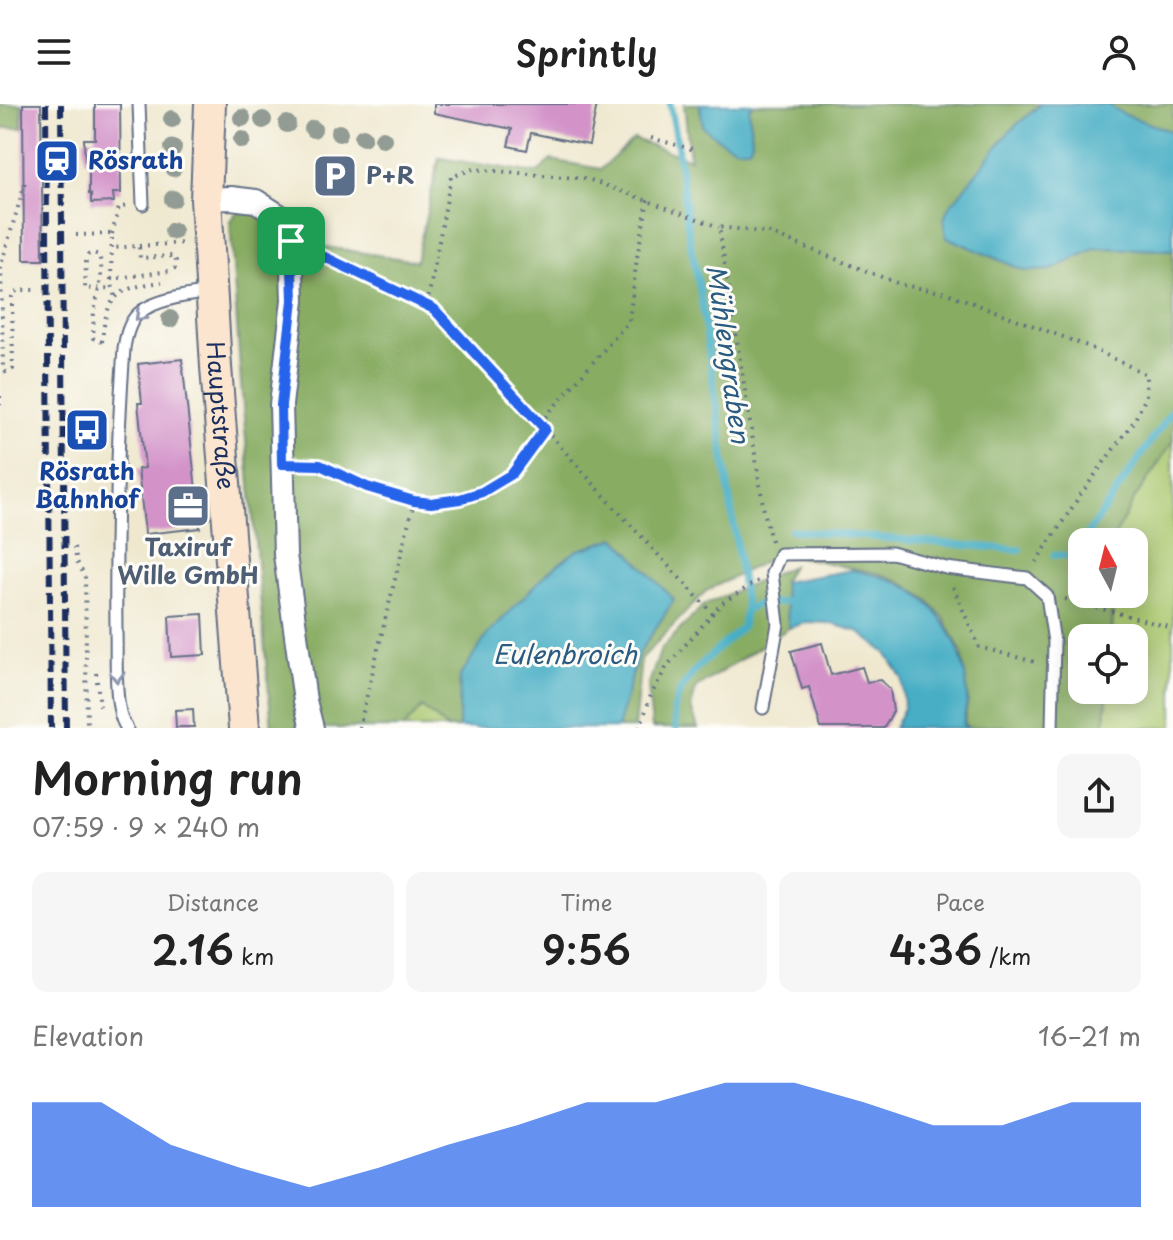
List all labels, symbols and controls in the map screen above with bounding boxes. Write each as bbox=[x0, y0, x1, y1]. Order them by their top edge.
text: Sprintly bbox=[515, 25, 658, 79]
icon: menu bbox=[32, 30, 76, 74]
icon: person bbox=[1097, 30, 1141, 74]
station icon: Rösrath bbox=[33, 137, 81, 185]
place label: Rösrath bbox=[88, 141, 184, 177]
parking icon: P+R bbox=[311, 152, 359, 200]
place label: P+R bbox=[366, 156, 414, 192]
pin bbox=[257, 207, 325, 275]
icon: arrive bbox=[269, 219, 313, 263]
water label: Mühlengraben bbox=[698, 262, 762, 447]
one-way arrow bbox=[135, 307, 149, 322]
street label: Hauptstraße bbox=[198, 340, 245, 491]
bus stop icon: Rösrath Bahnhof bbox=[63, 406, 111, 454]
place label: Rösrath Bahnhof bbox=[35, 452, 141, 516]
office icon: Taxiruf Wille GmbH bbox=[164, 482, 212, 530]
place label: Taxiruf Wille GmbH bbox=[117, 528, 259, 592]
north arrow bbox=[1068, 528, 1148, 608]
map controls bbox=[1068, 528, 1148, 704]
button: locate bbox=[1068, 624, 1148, 704]
water label: Eulenbroich bbox=[493, 634, 638, 673]
one-way arrow bbox=[108, 671, 126, 684]
text: Morning run bbox=[32, 744, 303, 810]
button: share bbox=[1057, 754, 1141, 838]
text: 07:59 · 9 × 240 m bbox=[32, 807, 260, 846]
text: Distance bbox=[167, 885, 259, 918]
text: Time bbox=[560, 885, 612, 918]
text: Pace bbox=[935, 885, 985, 918]
text: 2.16 bbox=[151, 918, 234, 979]
text: 9:56 bbox=[542, 918, 631, 979]
text: 4:36 bbox=[889, 918, 982, 979]
text: km bbox=[234, 939, 274, 972]
text: /km bbox=[982, 939, 1031, 972]
text: Elevation bbox=[32, 1016, 144, 1055]
text: 16–21 m bbox=[1038, 1016, 1141, 1055]

